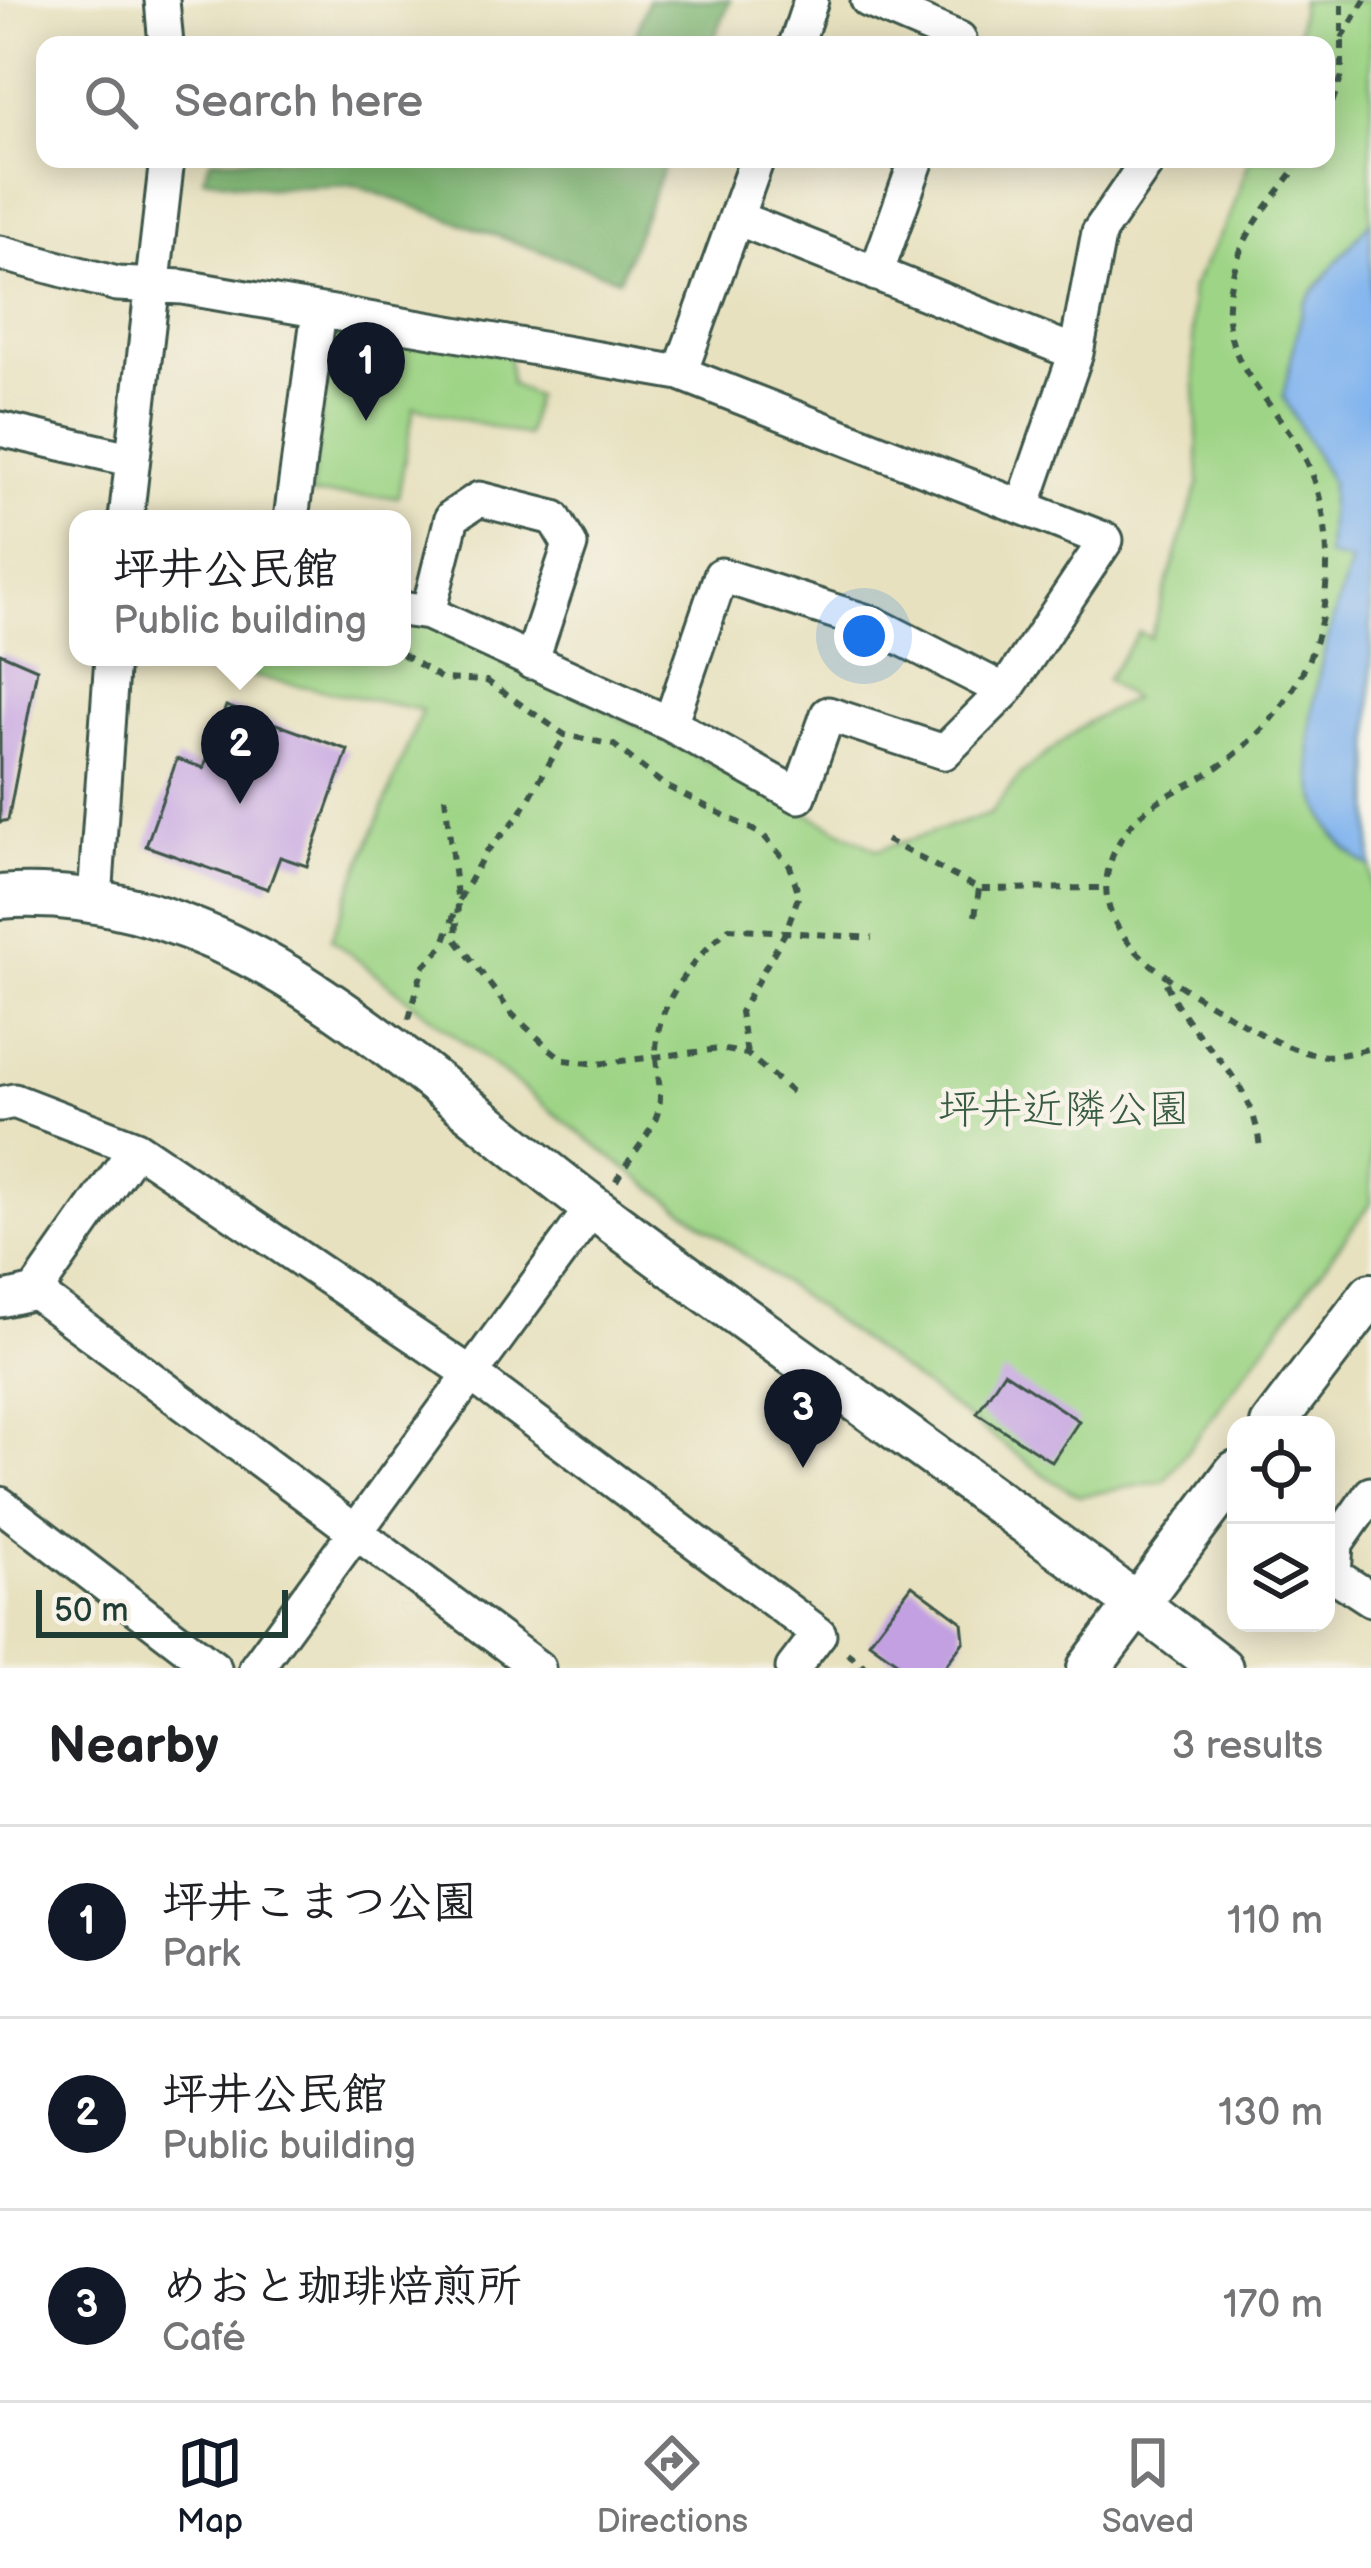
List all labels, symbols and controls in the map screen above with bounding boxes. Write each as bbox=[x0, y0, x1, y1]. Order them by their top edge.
search box bbox=[36, 36, 1335, 168]
icon: search bbox=[78, 69, 144, 135]
text: Search here bbox=[174, 75, 423, 130]
pin: 1 bbox=[327, 322, 405, 421]
popup bbox=[69, 510, 411, 666]
text: 坪井公民館 bbox=[113, 543, 338, 598]
text: Public building bbox=[113, 598, 367, 645]
your location bbox=[834, 606, 894, 666]
pin: 2 bbox=[201, 705, 279, 804]
park label: 坪井近隣公園 bbox=[938, 1085, 1190, 1136]
pin: 3 bbox=[764, 1369, 842, 1468]
map controls bbox=[1227, 1416, 1335, 1632]
button: locate bbox=[1227, 1416, 1335, 1524]
button: layers bbox=[1227, 1524, 1335, 1632]
scale bar bbox=[36, 1584, 288, 1637]
text: 50 m bbox=[54, 1591, 129, 1631]
text: Nearby bbox=[48, 1716, 219, 1777]
text: 3 results bbox=[1171, 1723, 1323, 1770]
text: 坪井こまつ公園 bbox=[162, 1876, 477, 1931]
text: 1 bbox=[79, 1898, 95, 1945]
text: 110 m bbox=[1227, 1898, 1323, 1945]
text: Park bbox=[162, 1931, 240, 1978]
text: 坪井公民館 bbox=[162, 2068, 387, 2123]
text: 2 bbox=[75, 2090, 99, 2137]
text: 130 m bbox=[1218, 2090, 1323, 2137]
text: Public building bbox=[162, 2123, 416, 2170]
text: めおと珈琲焙煎所 bbox=[162, 2260, 522, 2315]
text: 3 bbox=[76, 2282, 98, 2329]
text: 170 m bbox=[1223, 2282, 1323, 2329]
text: Café bbox=[162, 2315, 246, 2362]
tab: Map bbox=[177, 2430, 243, 2542]
tab: Directions bbox=[596, 2430, 748, 2542]
tab: Saved bbox=[1102, 2430, 1194, 2542]

